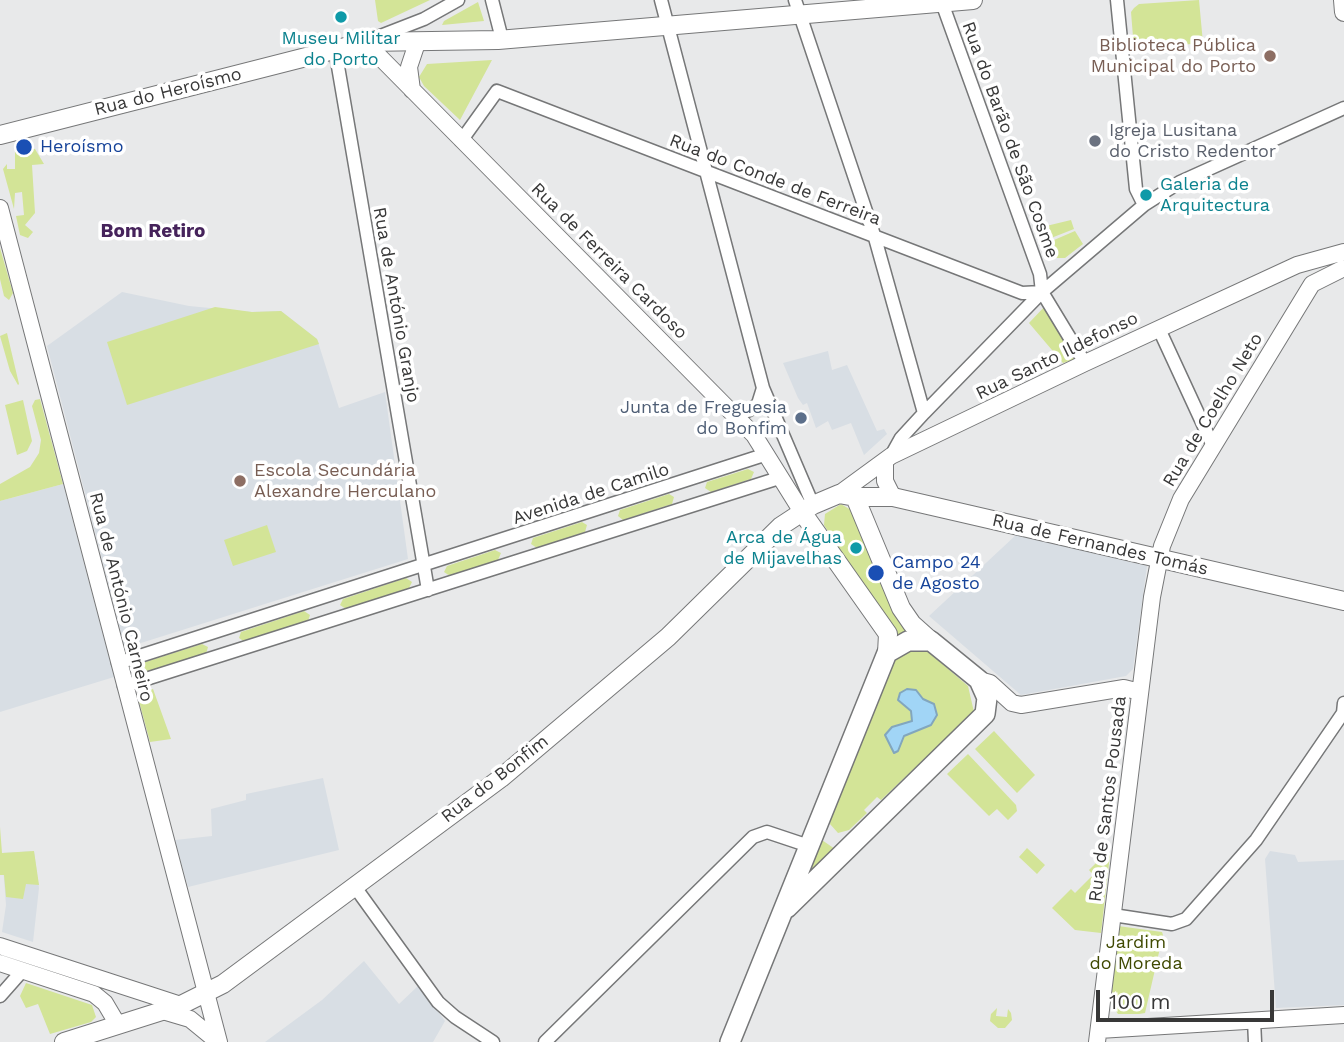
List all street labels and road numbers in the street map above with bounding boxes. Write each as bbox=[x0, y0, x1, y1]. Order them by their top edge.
street label: Rua do Barão de São Cosme bbox=[957, 19, 1063, 261]
street label: Rua do Heroísmo bbox=[92, 63, 244, 121]
street label: Rua do Conde de Ferreira bbox=[666, 130, 884, 230]
street label: Rua de Ferreira Cardoso bbox=[526, 178, 692, 344]
street label: Rua de António Granjo bbox=[368, 206, 424, 404]
street label: Rua Santo Ildefonso bbox=[972, 307, 1142, 405]
street label: Rua de Coelho Neto bbox=[1159, 329, 1267, 491]
street label: Avenida de Camilo bbox=[510, 459, 672, 529]
street label: Rua de António Carneiro bbox=[84, 490, 158, 704]
street label: Rua de Fernandes Tomás bbox=[990, 510, 1210, 580]
street label: Rua de Santos Pousada bbox=[1085, 695, 1131, 903]
street label: Rua do Bonfim bbox=[437, 730, 553, 828]

